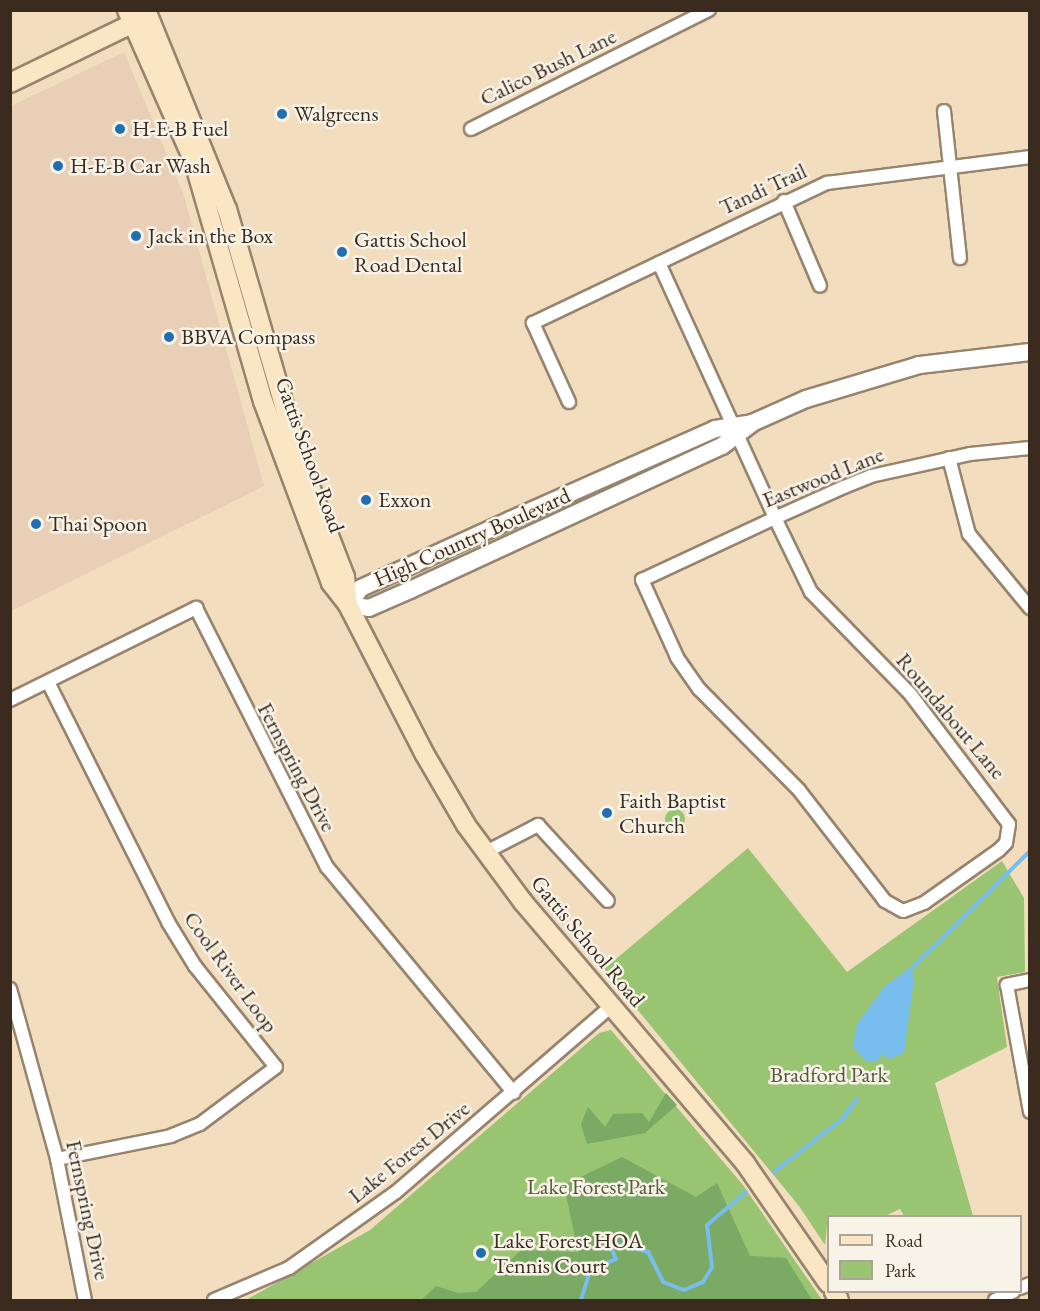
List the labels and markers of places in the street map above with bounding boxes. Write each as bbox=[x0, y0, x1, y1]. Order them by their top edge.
place label: Walgreens bbox=[294, 101, 379, 127]
marker: Walgreens bbox=[275, 107, 289, 121]
place label: H-E-B Fuel bbox=[132, 116, 228, 142]
marker: H-E-B Fuel bbox=[113, 122, 127, 136]
place label: H-E-B Car Wash bbox=[70, 153, 211, 179]
marker: H-E-B Car Wash bbox=[51, 159, 65, 173]
place label: Jack in the Box bbox=[148, 223, 273, 249]
place label: Gattis School Road Dental bbox=[354, 226, 467, 278]
marker: Jack in the Box bbox=[129, 229, 143, 243]
marker: Gattis School Road Dental bbox=[335, 245, 349, 259]
place label: BBVA Compass bbox=[181, 324, 315, 350]
marker: BBVA Compass bbox=[162, 330, 176, 344]
place label: Exxon bbox=[378, 487, 431, 513]
marker: Exxon bbox=[359, 493, 373, 507]
place label: Thai Spoon bbox=[48, 511, 148, 537]
marker: Thai Spoon bbox=[29, 517, 43, 531]
place label: Faith Baptist Church bbox=[619, 787, 726, 838]
marker: Faith Baptist Church bbox=[600, 806, 614, 820]
place label: Lake Forest HOA Tennis Court bbox=[493, 1227, 643, 1278]
marker: Lake Forest HOA Tennis Court bbox=[474, 1246, 488, 1260]

